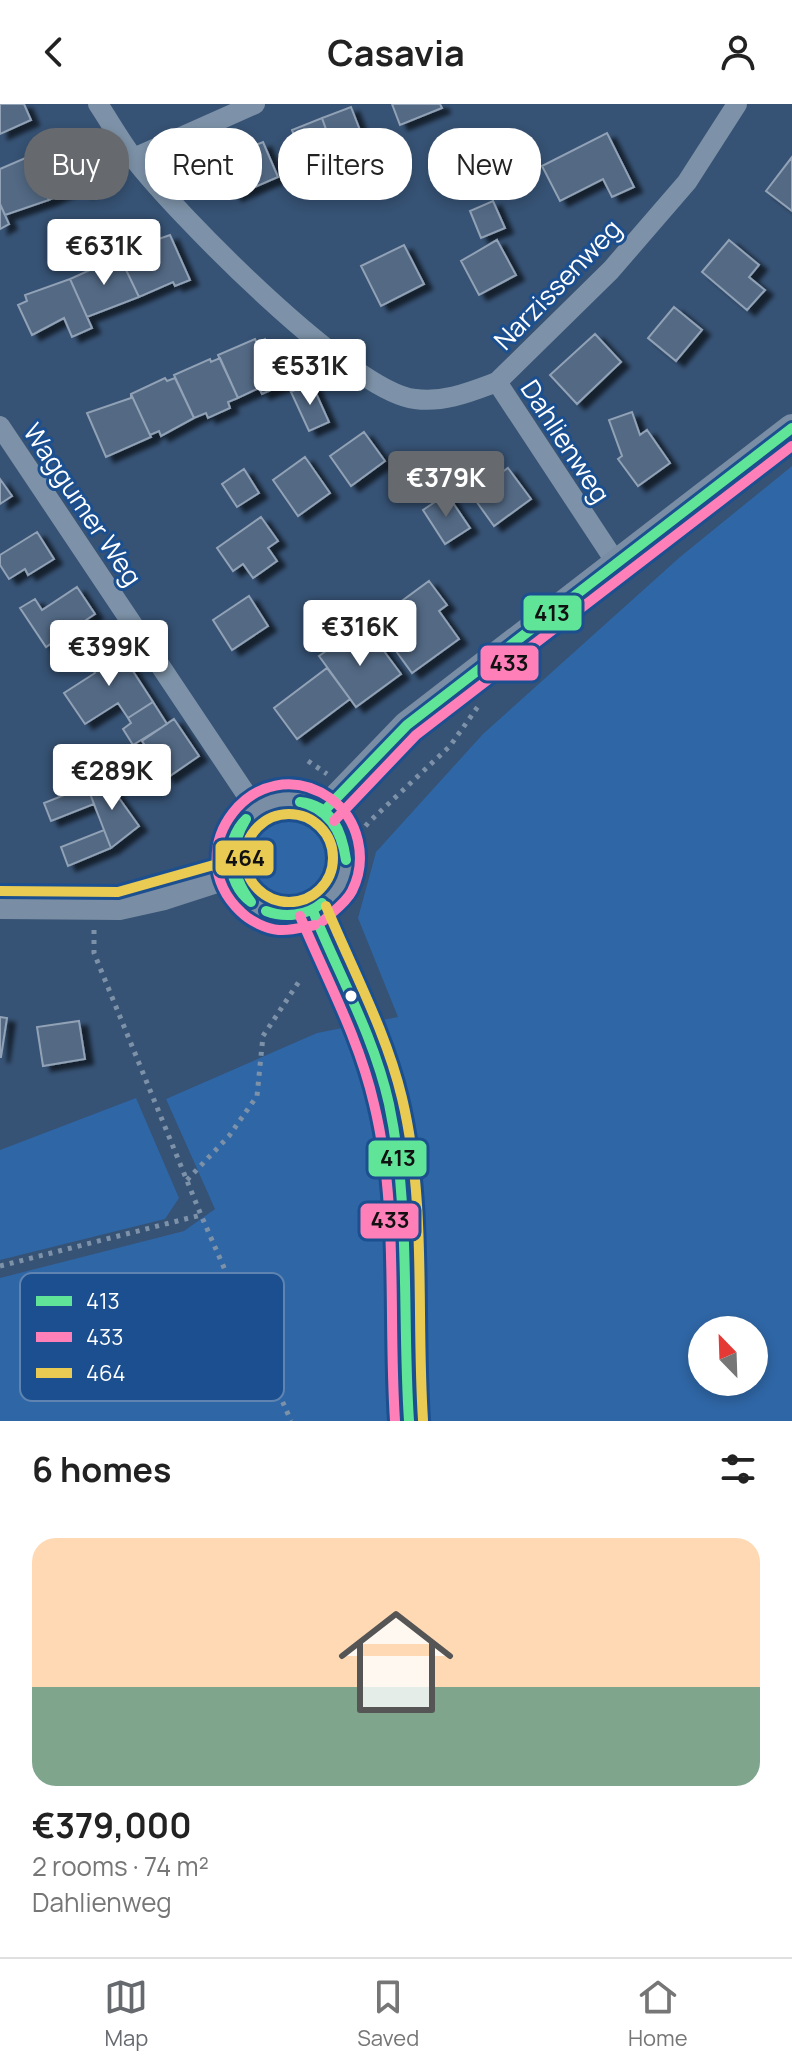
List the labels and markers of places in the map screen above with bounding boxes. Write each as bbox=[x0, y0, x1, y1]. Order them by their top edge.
pin: €631K bbox=[48, 219, 160, 287]
pin: €531K bbox=[254, 339, 366, 407]
pin: €379K bbox=[390, 451, 502, 519]
pin: €316K bbox=[304, 600, 416, 668]
pin: €399K bbox=[53, 620, 165, 688]
pin: €289K bbox=[56, 744, 168, 812]
unlabelled marker bbox=[343, 988, 359, 1004]

